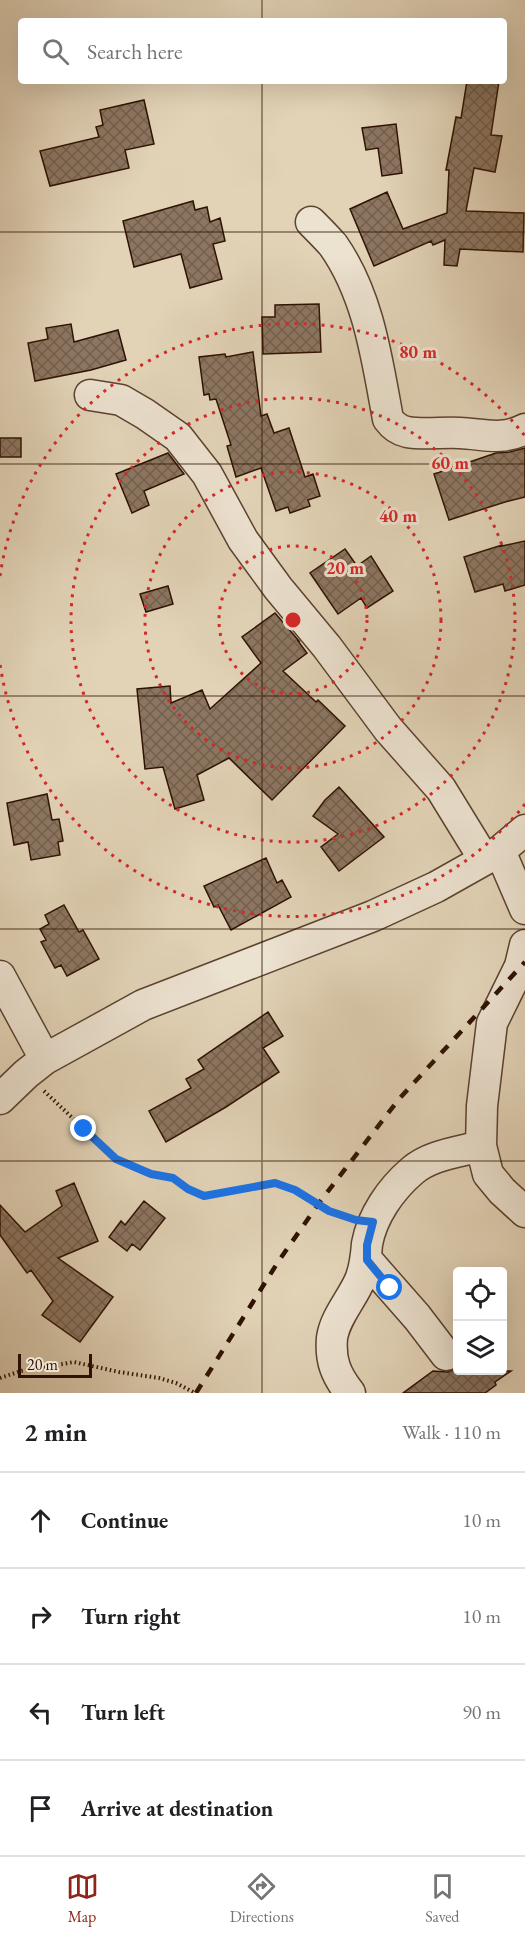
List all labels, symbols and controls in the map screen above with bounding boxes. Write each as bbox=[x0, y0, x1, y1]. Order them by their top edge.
search box bbox=[18, 18, 507, 84]
icon: search bbox=[39, 35, 72, 68]
text: Search here bbox=[87, 37, 182, 66]
text: 80 m bbox=[399, 340, 437, 363]
text: 60 m bbox=[431, 451, 469, 474]
text: 40 m bbox=[379, 504, 417, 527]
text: 20 m bbox=[326, 556, 364, 579]
centre of rings bbox=[283, 610, 303, 630]
route end bbox=[70, 1115, 96, 1141]
map controls bbox=[453, 1267, 507, 1375]
button: locate bbox=[453, 1267, 507, 1321]
route start bbox=[376, 1274, 402, 1300]
button: layers bbox=[453, 1321, 507, 1375]
scale bar bbox=[18, 1351, 92, 1378]
text: 20 m bbox=[27, 1354, 58, 1375]
text: 2 min bbox=[24, 1415, 87, 1449]
text: Walk · 110 m bbox=[402, 1419, 501, 1445]
icon: ahead bbox=[24, 1504, 57, 1537]
text: Continue bbox=[81, 1506, 168, 1535]
text: 10 m bbox=[462, 1507, 501, 1533]
icon: right bbox=[24, 1600, 57, 1633]
text: Turn right bbox=[81, 1602, 180, 1631]
text: 10 m bbox=[462, 1603, 501, 1629]
icon: left bbox=[24, 1696, 57, 1729]
text: Turn left bbox=[81, 1698, 165, 1727]
text: 90 m bbox=[462, 1699, 501, 1725]
icon: arrive bbox=[24, 1792, 57, 1825]
text: Arrive at destination bbox=[81, 1794, 273, 1823]
tab: Map bbox=[66, 1870, 99, 1927]
tab: Directions bbox=[230, 1870, 294, 1927]
tab: Saved bbox=[425, 1870, 459, 1927]

